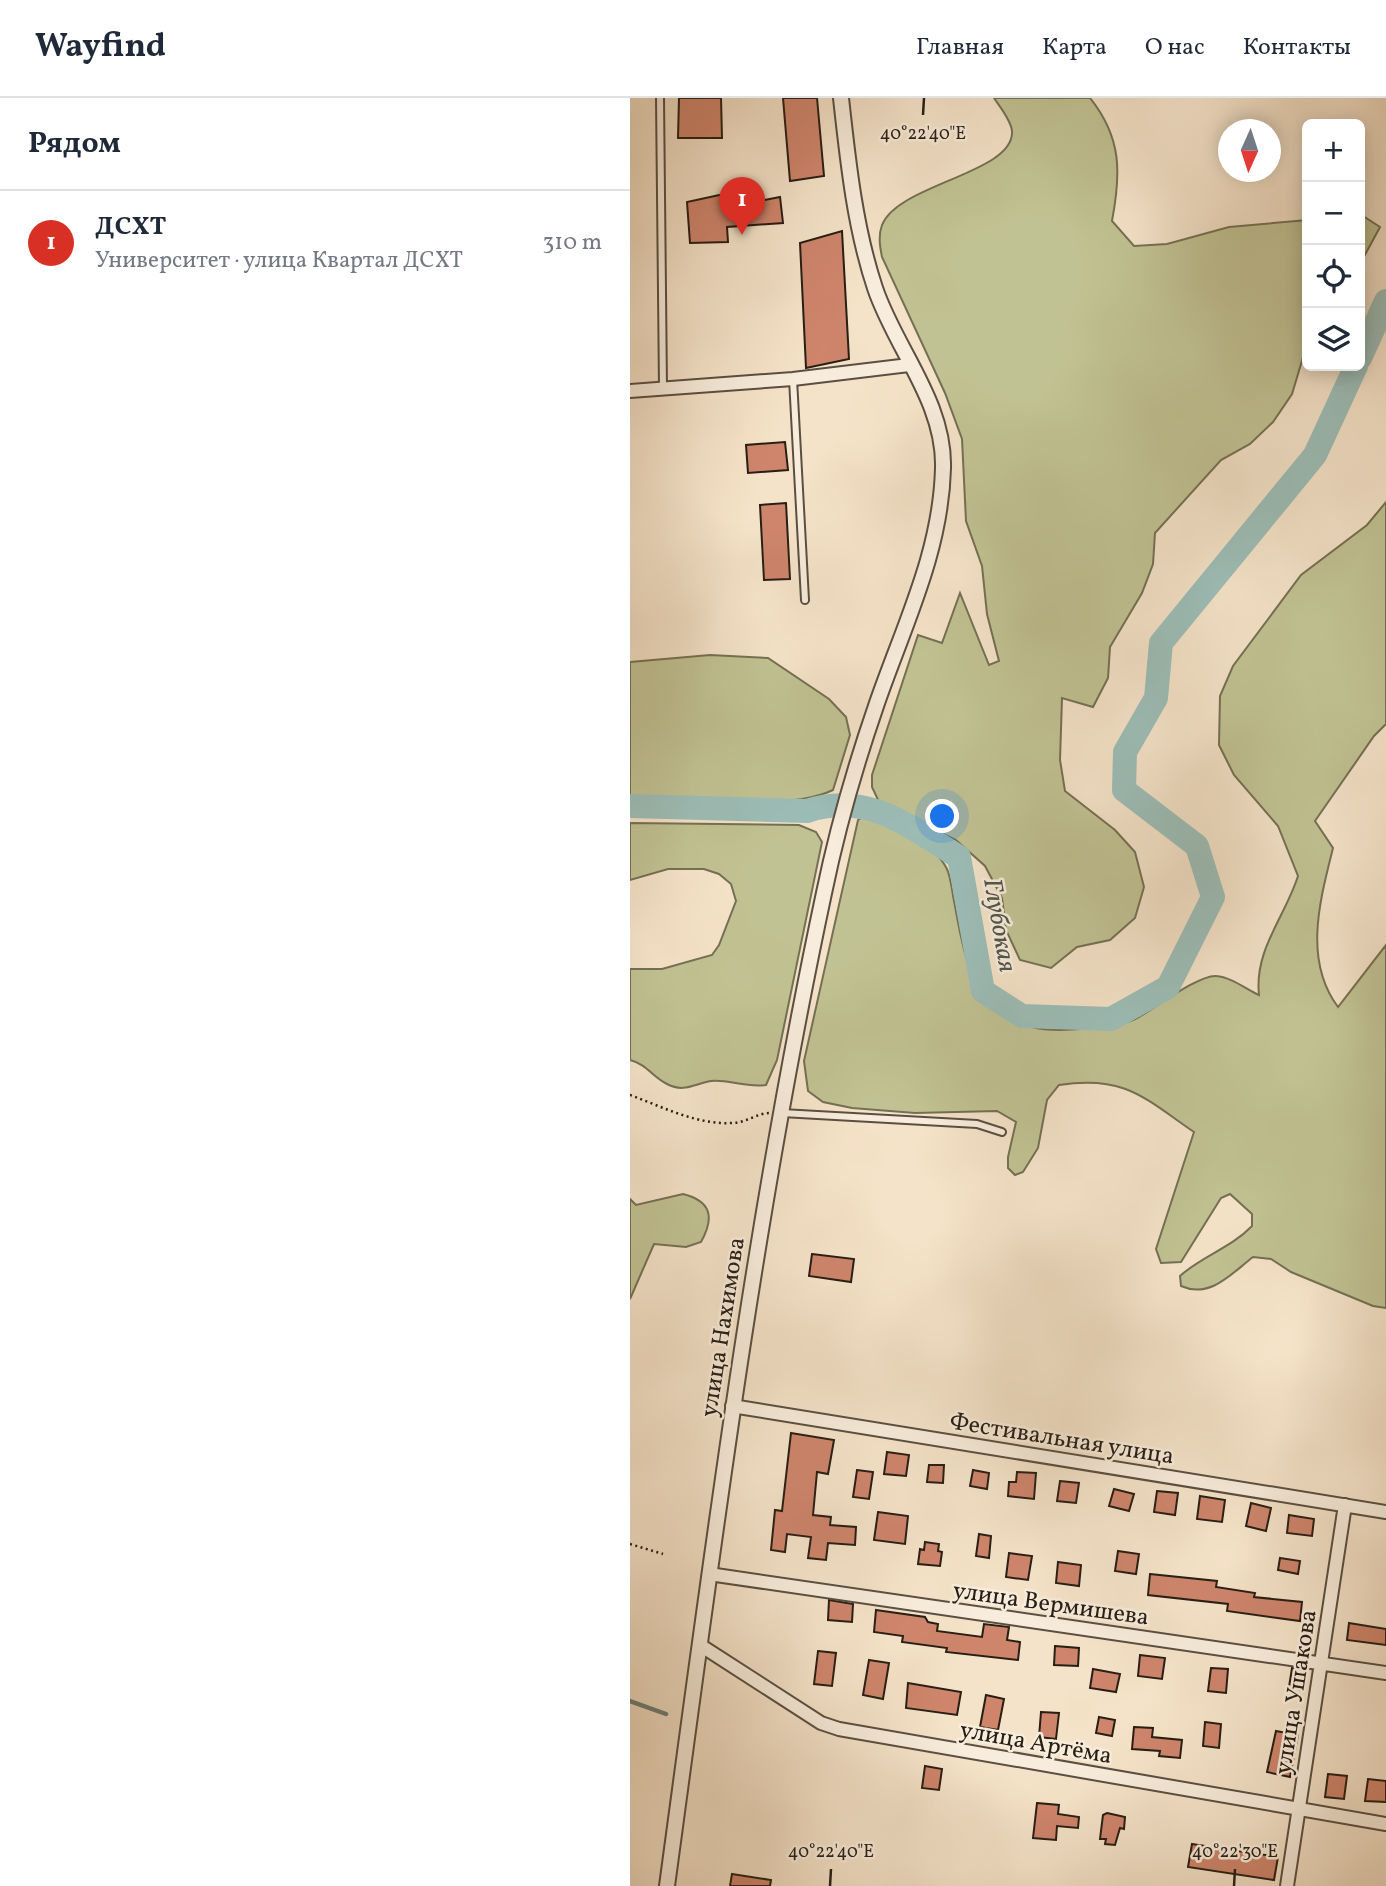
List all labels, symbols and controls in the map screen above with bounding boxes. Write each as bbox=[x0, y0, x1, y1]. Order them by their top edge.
text: Wayfind bbox=[35, 25, 166, 71]
text: Главная bbox=[916, 31, 1004, 65]
text: Карта bbox=[1042, 31, 1107, 65]
text: О нас bbox=[1145, 31, 1205, 65]
text: Контакты bbox=[1243, 31, 1351, 65]
north arrow bbox=[1218, 119, 1281, 182]
map controls bbox=[1302, 119, 1365, 371]
button: + bbox=[1302, 119, 1365, 182]
text: 40°22'40"E bbox=[880, 122, 966, 147]
text: Рядом bbox=[28, 123, 121, 165]
pin: 1 bbox=[719, 177, 765, 235]
button: − bbox=[1302, 182, 1365, 245]
text: ДСХТ bbox=[95, 209, 166, 245]
text: 1 bbox=[46, 227, 56, 259]
text: 310 m bbox=[542, 227, 602, 259]
text: Университет · улица Квартал ДСХТ bbox=[95, 245, 463, 277]
button: locate bbox=[1302, 245, 1365, 308]
button: layers bbox=[1302, 308, 1365, 371]
your location bbox=[925, 799, 959, 833]
water label: Глубокая bbox=[973, 875, 1025, 975]
street label: улица Нахимова bbox=[693, 1235, 755, 1420]
street label: Фестивальная улица bbox=[947, 1405, 1176, 1475]
street label: улица Вермишева bbox=[950, 1574, 1151, 1636]
street label: улица Ушакова bbox=[1267, 1607, 1327, 1777]
street label: улица Артёма bbox=[957, 1714, 1114, 1774]
text: 40°22'40"E bbox=[788, 1840, 874, 1865]
text: 40°22'30"E bbox=[1192, 1840, 1278, 1865]

